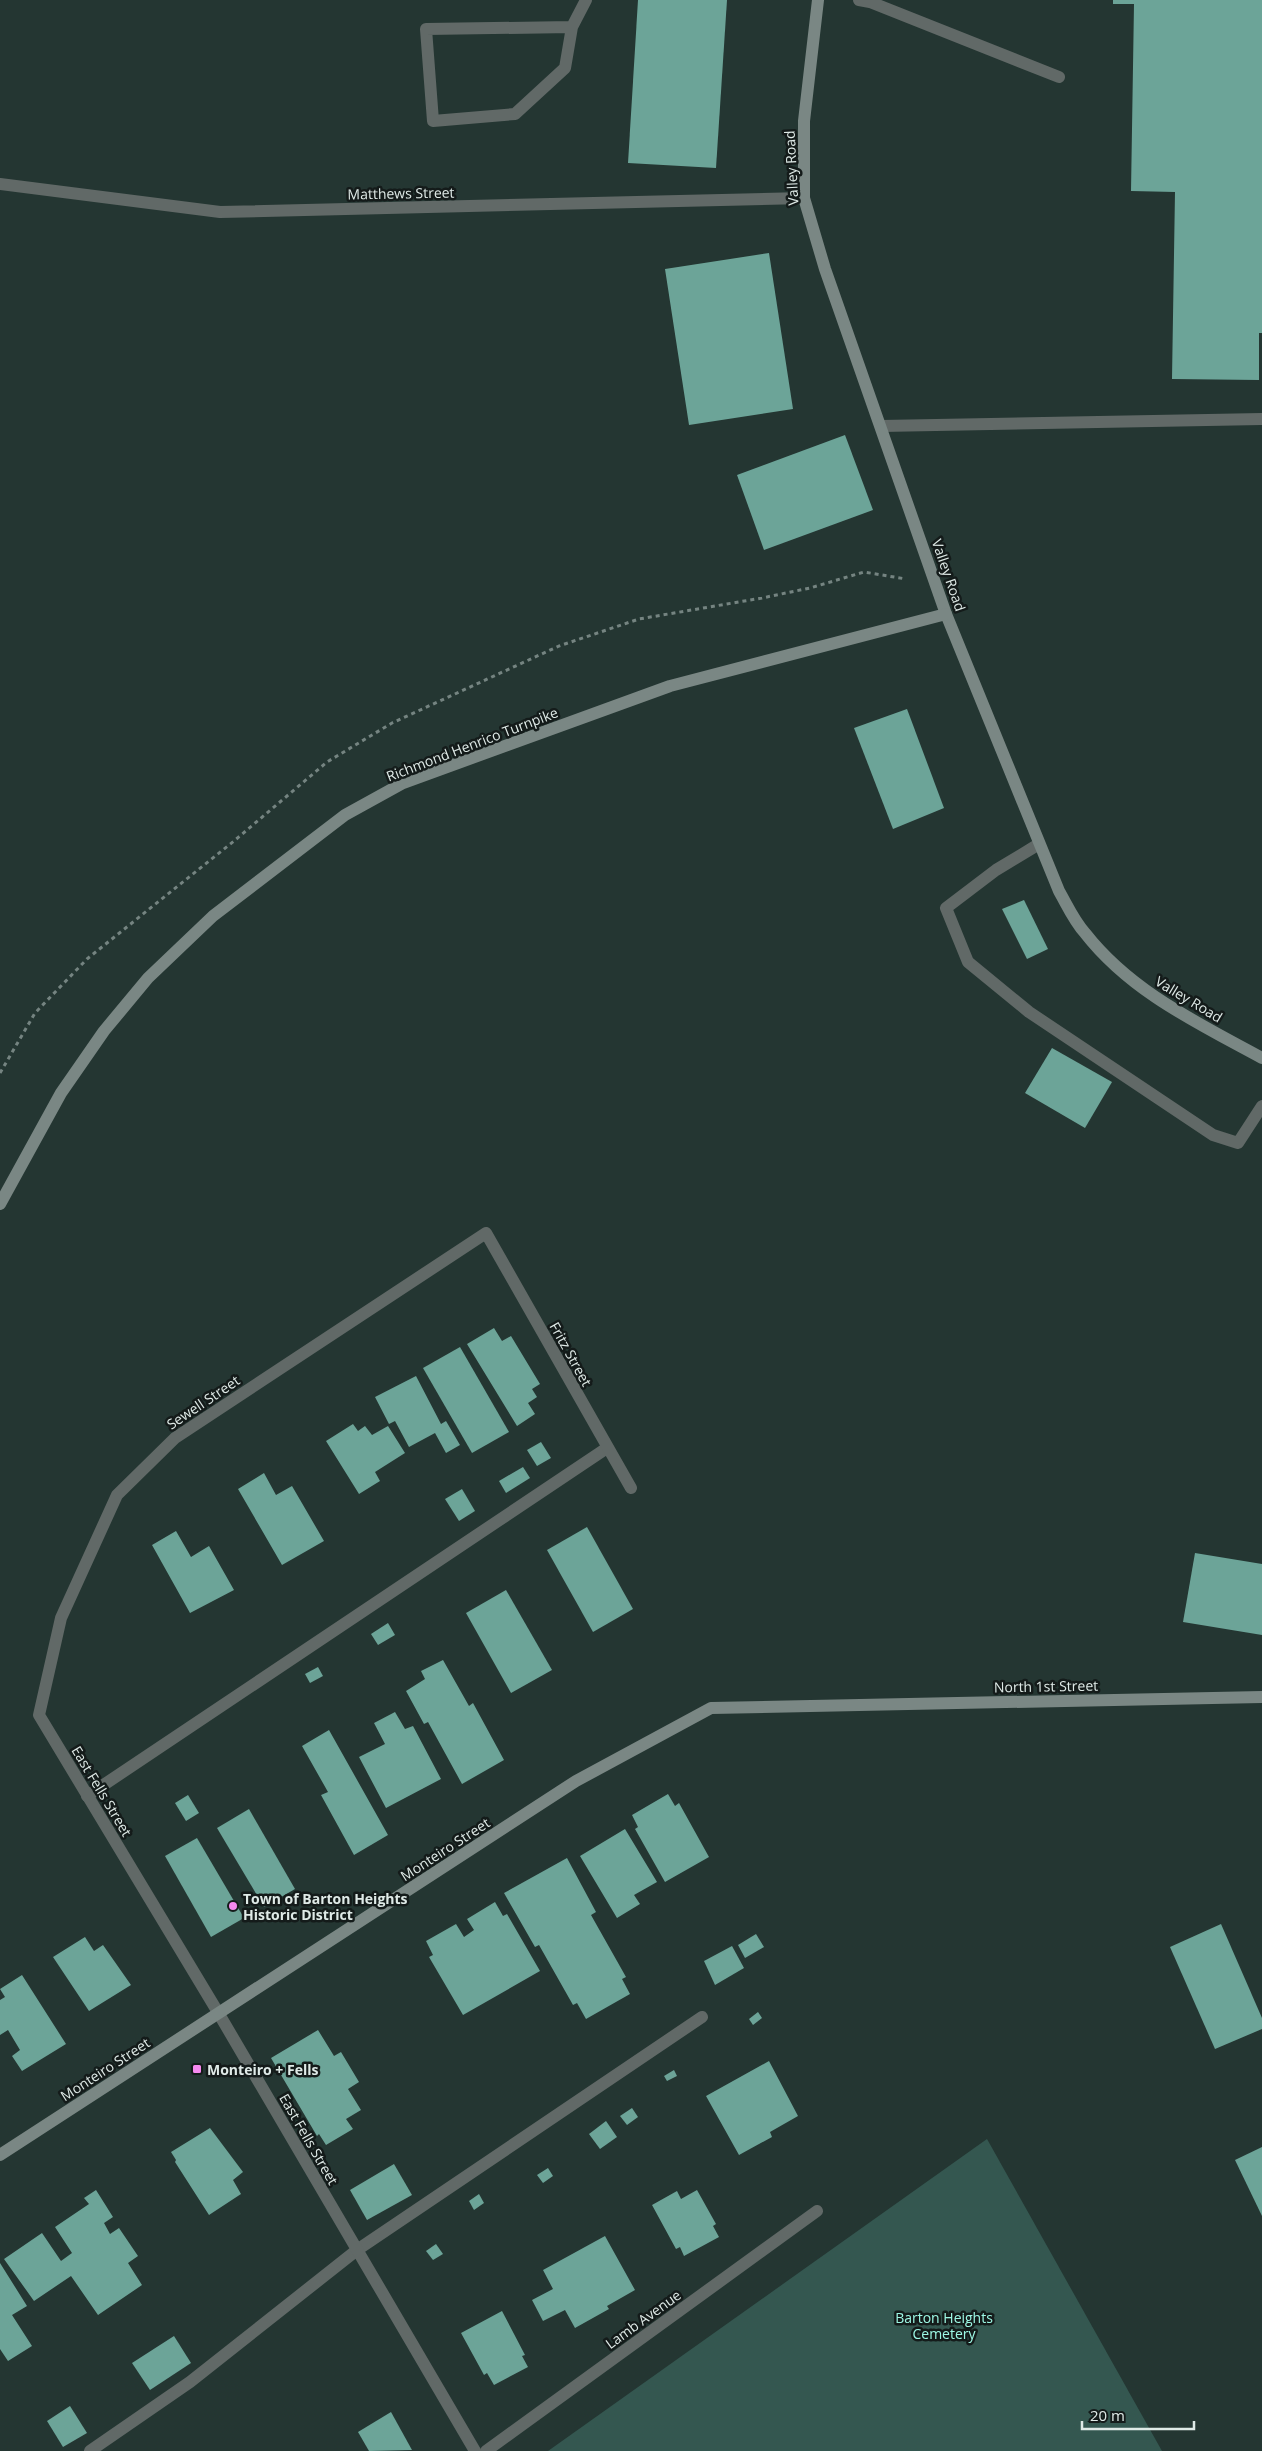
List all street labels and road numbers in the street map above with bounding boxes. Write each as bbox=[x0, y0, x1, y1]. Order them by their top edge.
street label: Valley Road bbox=[780, 130, 802, 206]
street label: Matthews Street bbox=[347, 183, 455, 203]
street label: Valley Road bbox=[928, 536, 970, 614]
street label: Richmond Henrico Turnpike bbox=[383, 702, 561, 786]
street label: Valley Road bbox=[1152, 972, 1226, 1026]
street label: Fritz Street bbox=[546, 1318, 596, 1390]
street label: Sewell Street bbox=[163, 1371, 243, 1433]
street label: North 1st Street bbox=[994, 1676, 1098, 1696]
street label: East Fells Street bbox=[67, 1742, 137, 1840]
street label: Monteiro Street bbox=[397, 1813, 493, 1885]
street label: Monteiro Street bbox=[57, 2033, 153, 2105]
street label: East Fells Street bbox=[275, 2090, 343, 2188]
street label: Lamb Avenue bbox=[601, 2285, 685, 2353]

